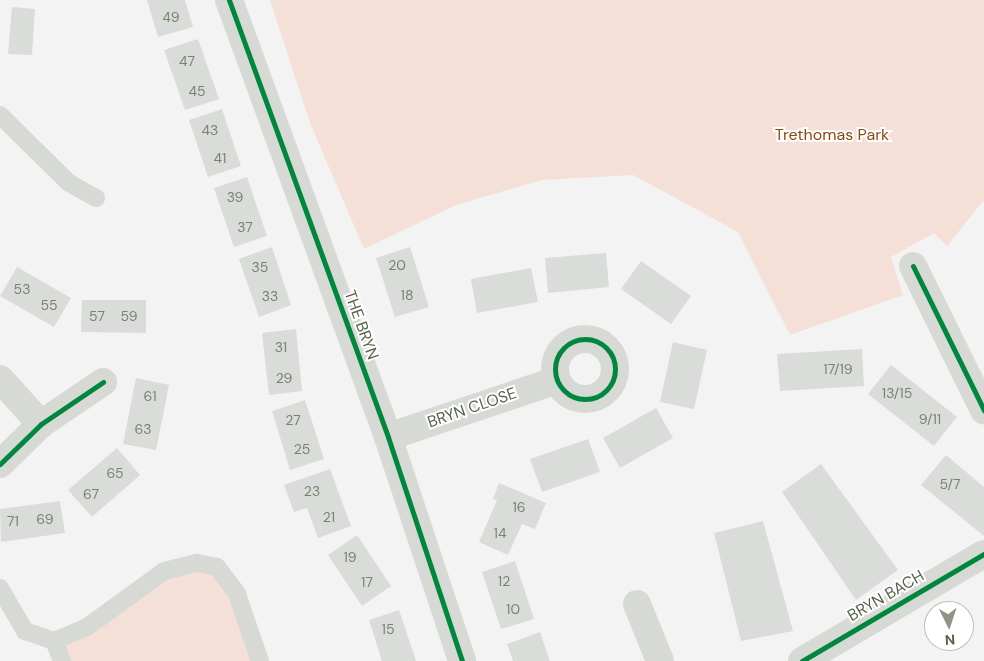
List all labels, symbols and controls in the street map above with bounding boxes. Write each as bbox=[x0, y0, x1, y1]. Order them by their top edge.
house number: 49 bbox=[162, 9, 180, 25]
house number: 47 bbox=[179, 53, 195, 69]
house number: 45 bbox=[188, 83, 206, 99]
house number: 43 bbox=[202, 122, 218, 138]
park label: Trethomas Park bbox=[775, 125, 889, 145]
house number: 41 bbox=[214, 150, 226, 166]
house number: 39 bbox=[227, 189, 243, 205]
house number: 37 bbox=[237, 219, 253, 235]
house number: 20 bbox=[388, 257, 406, 273]
house number: 35 bbox=[252, 259, 268, 275]
house number: 53 bbox=[14, 281, 30, 297]
house number: 18 bbox=[401, 287, 413, 303]
house number: 33 bbox=[262, 288, 278, 304]
street label: THE BRYN bbox=[340, 288, 382, 362]
house number: 55 bbox=[40, 297, 58, 313]
house number: 57 bbox=[89, 308, 105, 324]
house number: 59 bbox=[121, 308, 137, 324]
house number: 31 bbox=[275, 339, 287, 355]
house number: 17/19 bbox=[823, 361, 853, 377]
house number: 29 bbox=[276, 370, 292, 386]
street label: BRYN CLOSE bbox=[425, 384, 519, 432]
house number: 13/15 bbox=[882, 385, 912, 401]
house number: 61 bbox=[143, 388, 157, 404]
house number: 9/11 bbox=[919, 411, 941, 427]
house number: 27 bbox=[285, 412, 301, 428]
house number: 63 bbox=[134, 421, 152, 437]
house number: 25 bbox=[294, 441, 310, 457]
house number: 65 bbox=[106, 465, 124, 481]
house number: 5/7 bbox=[939, 476, 961, 492]
house number: 23 bbox=[304, 483, 320, 499]
house number: 67 bbox=[83, 486, 99, 502]
house number: 16 bbox=[512, 499, 526, 515]
house number: 21 bbox=[323, 509, 335, 525]
house number: 69 bbox=[36, 511, 54, 527]
house number: 71 bbox=[7, 513, 19, 529]
house number: 14 bbox=[494, 525, 506, 541]
house number: 19 bbox=[343, 549, 357, 565]
street label: BRYN BACH bbox=[844, 566, 928, 626]
house number: 12 bbox=[498, 573, 510, 589]
house number: 17 bbox=[361, 574, 373, 590]
house number: 10 bbox=[506, 601, 520, 617]
north arrow bbox=[924, 601, 974, 651]
house number: 15 bbox=[382, 621, 394, 637]
text: N bbox=[944, 631, 956, 649]

